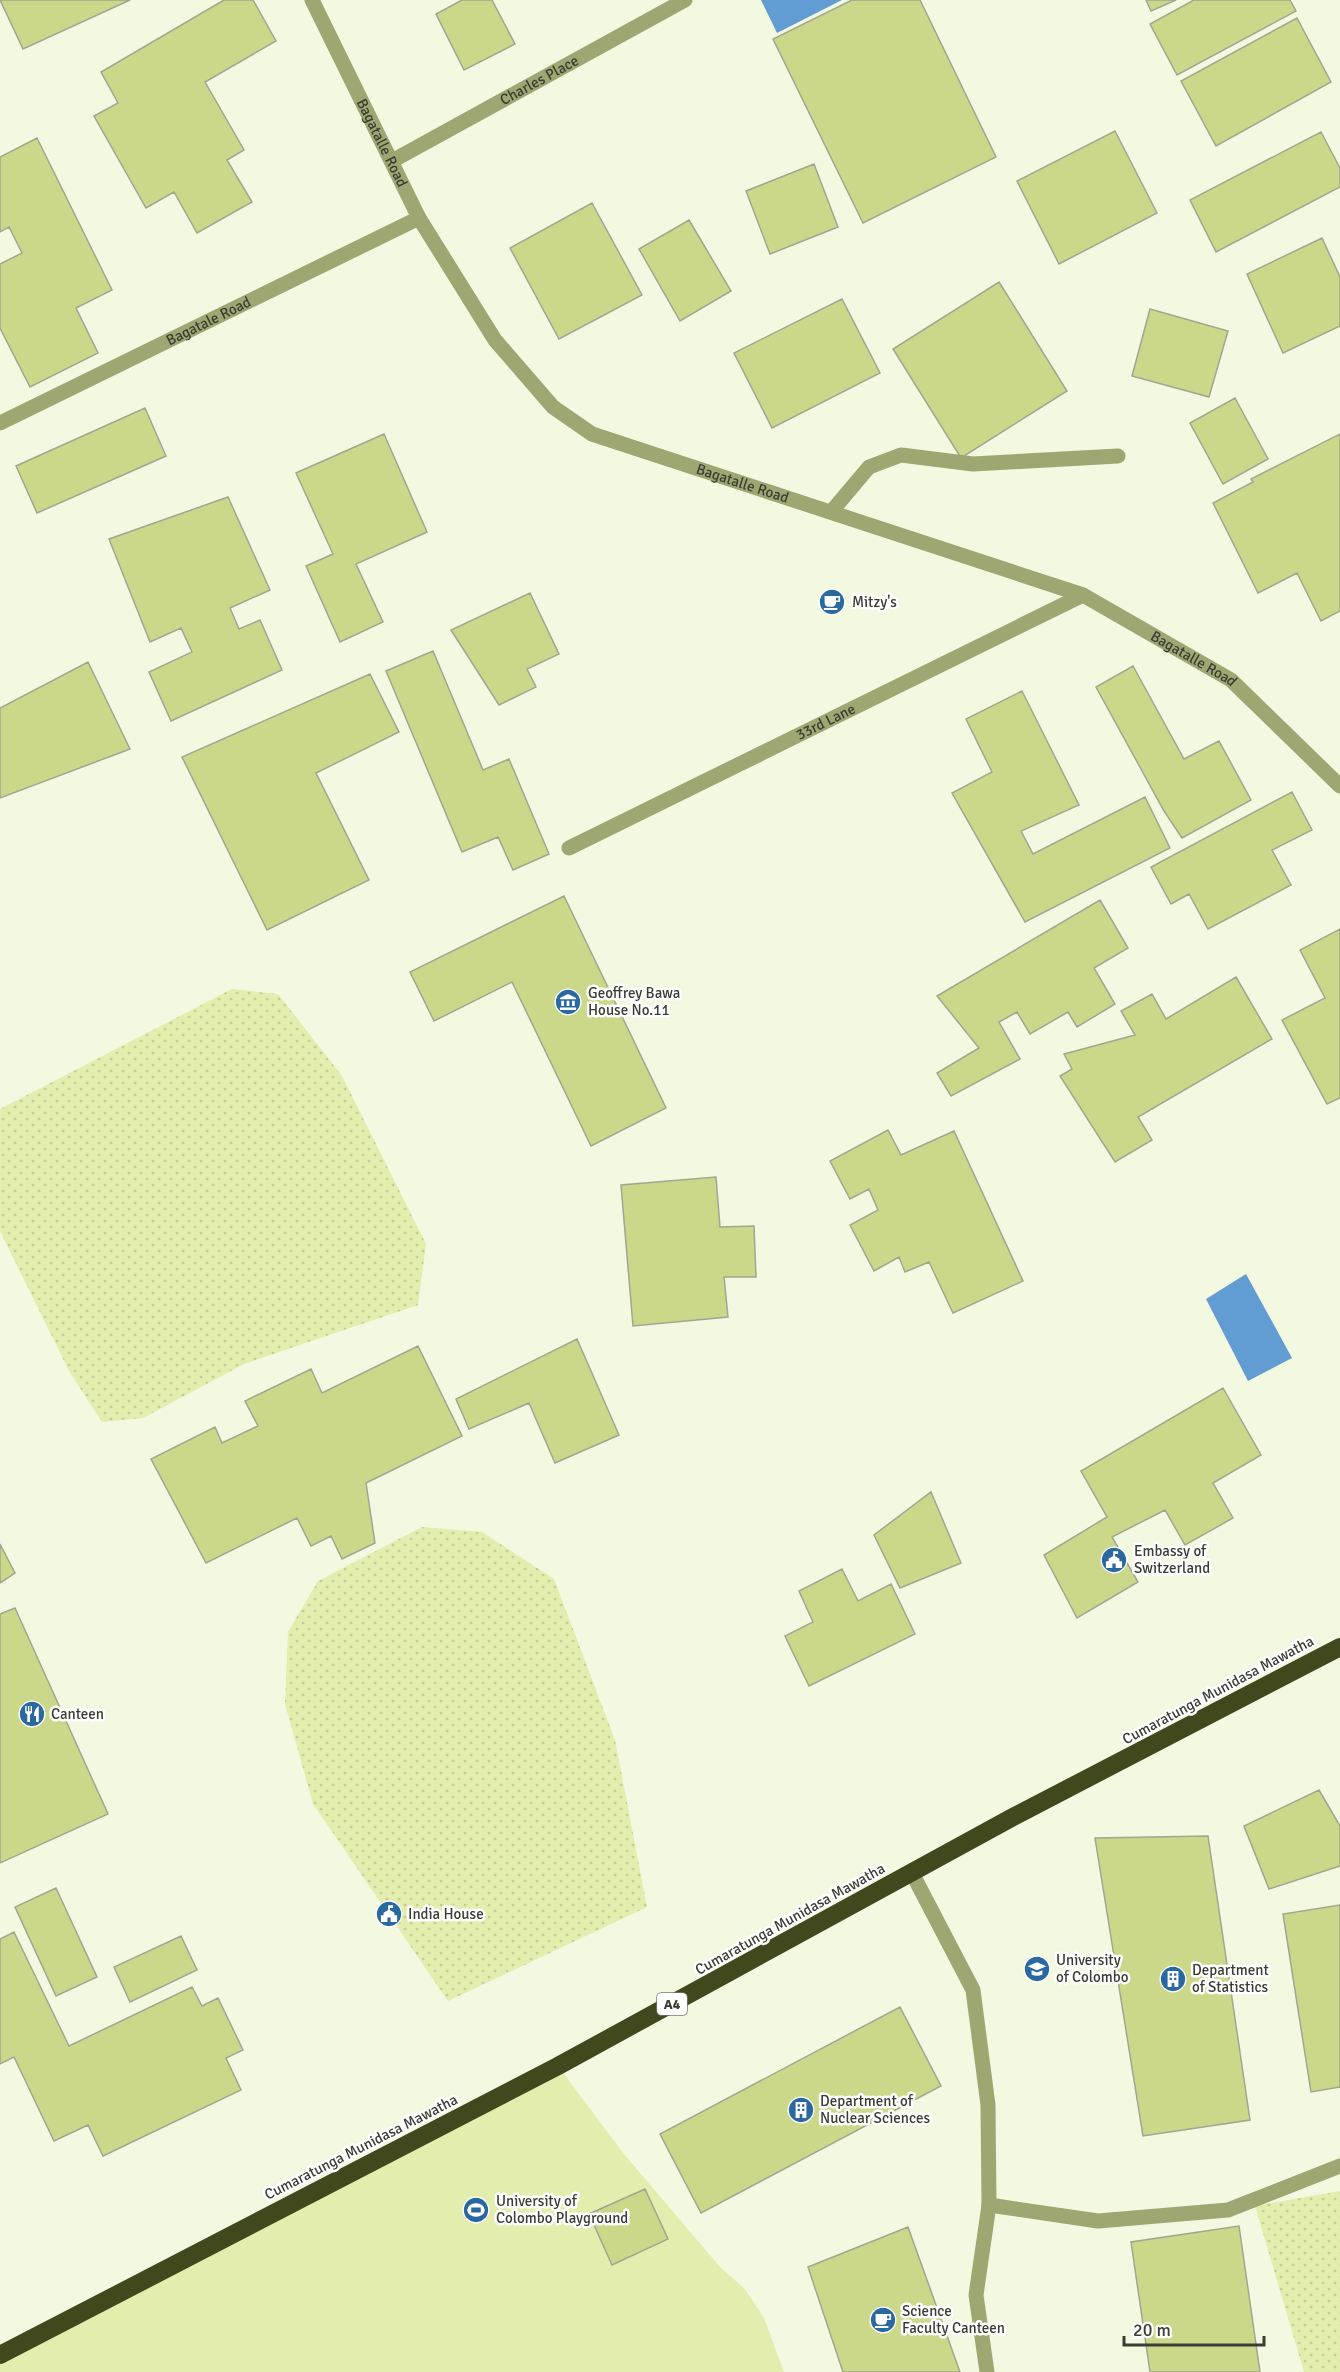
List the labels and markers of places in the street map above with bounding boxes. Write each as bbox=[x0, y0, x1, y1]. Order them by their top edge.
cafe icon: Mitzy's bbox=[817, 587, 847, 617]
place label: Mitzy's bbox=[852, 593, 897, 611]
place label: Geoffrey Bawa House No.11 bbox=[588, 984, 680, 1019]
museum icon: Geoffrey Bawa House No.11 bbox=[553, 987, 583, 1017]
place label: Embassy of Switzerland bbox=[1134, 1542, 1210, 1577]
public building icon: Embassy of Switzerland bbox=[1099, 1545, 1129, 1575]
restaurant icon: Canteen bbox=[17, 1699, 47, 1729]
place label: Canteen bbox=[51, 1705, 104, 1723]
public building icon: India House bbox=[374, 1899, 404, 1929]
place label: India House bbox=[408, 1905, 484, 1923]
place label: University of Colombo bbox=[1056, 1951, 1129, 1986]
school or university icon: University of Colombo bbox=[1022, 1954, 1052, 1984]
place label: Department of Statistics bbox=[1192, 1961, 1269, 1996]
building icon: Department of Statistics bbox=[1158, 1964, 1188, 1994]
place label: Department of Nuclear Sciences bbox=[820, 2092, 930, 2127]
building icon: Department of Nuclear Sciences bbox=[786, 2095, 816, 2125]
place label: University of Colombo Playground bbox=[496, 2192, 628, 2227]
sports icon: University of Colombo Playground bbox=[461, 2195, 491, 2225]
place label: Science Faculty Canteen bbox=[902, 2302, 1005, 2337]
cafe icon: Science Faculty Canteen bbox=[868, 2305, 898, 2335]

